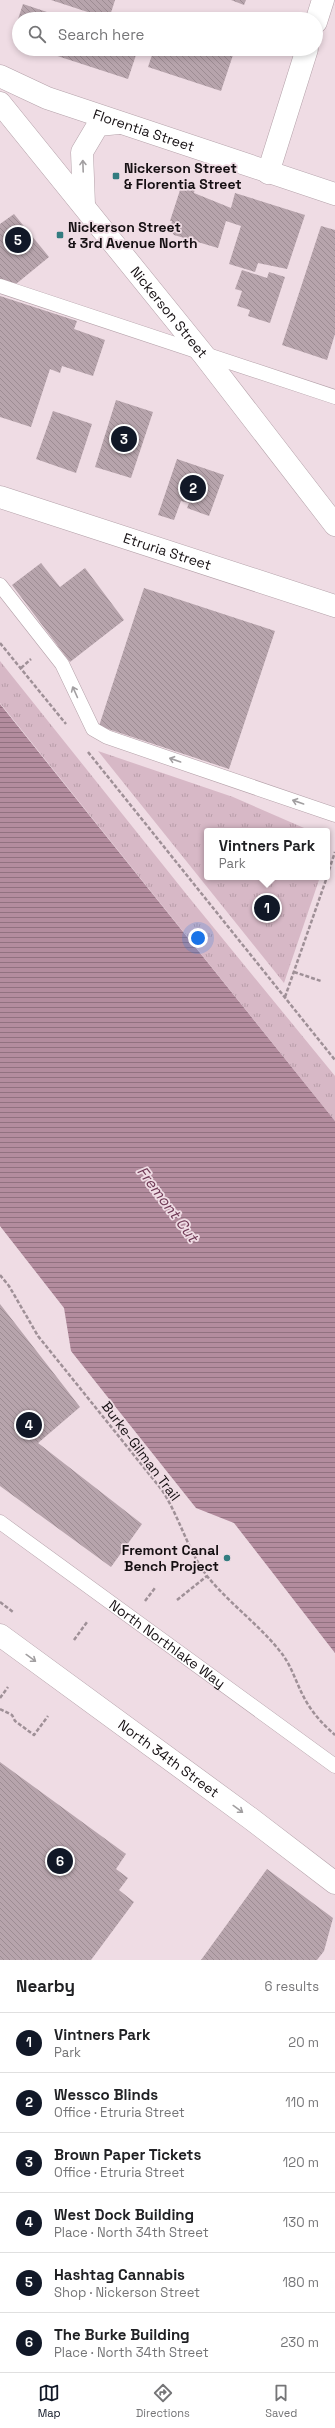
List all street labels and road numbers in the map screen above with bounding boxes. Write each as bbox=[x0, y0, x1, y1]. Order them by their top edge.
street label: Florentia Street bbox=[91, 105, 197, 156]
street label: Nickerson Street bbox=[127, 263, 212, 362]
street label: Etruria Street bbox=[121, 529, 214, 574]
street label: Burke-Gilman Trail bbox=[98, 1398, 184, 1504]
street label: North Northlake Way bbox=[106, 1596, 229, 1692]
street label: North 34th Street bbox=[115, 1716, 223, 1801]

